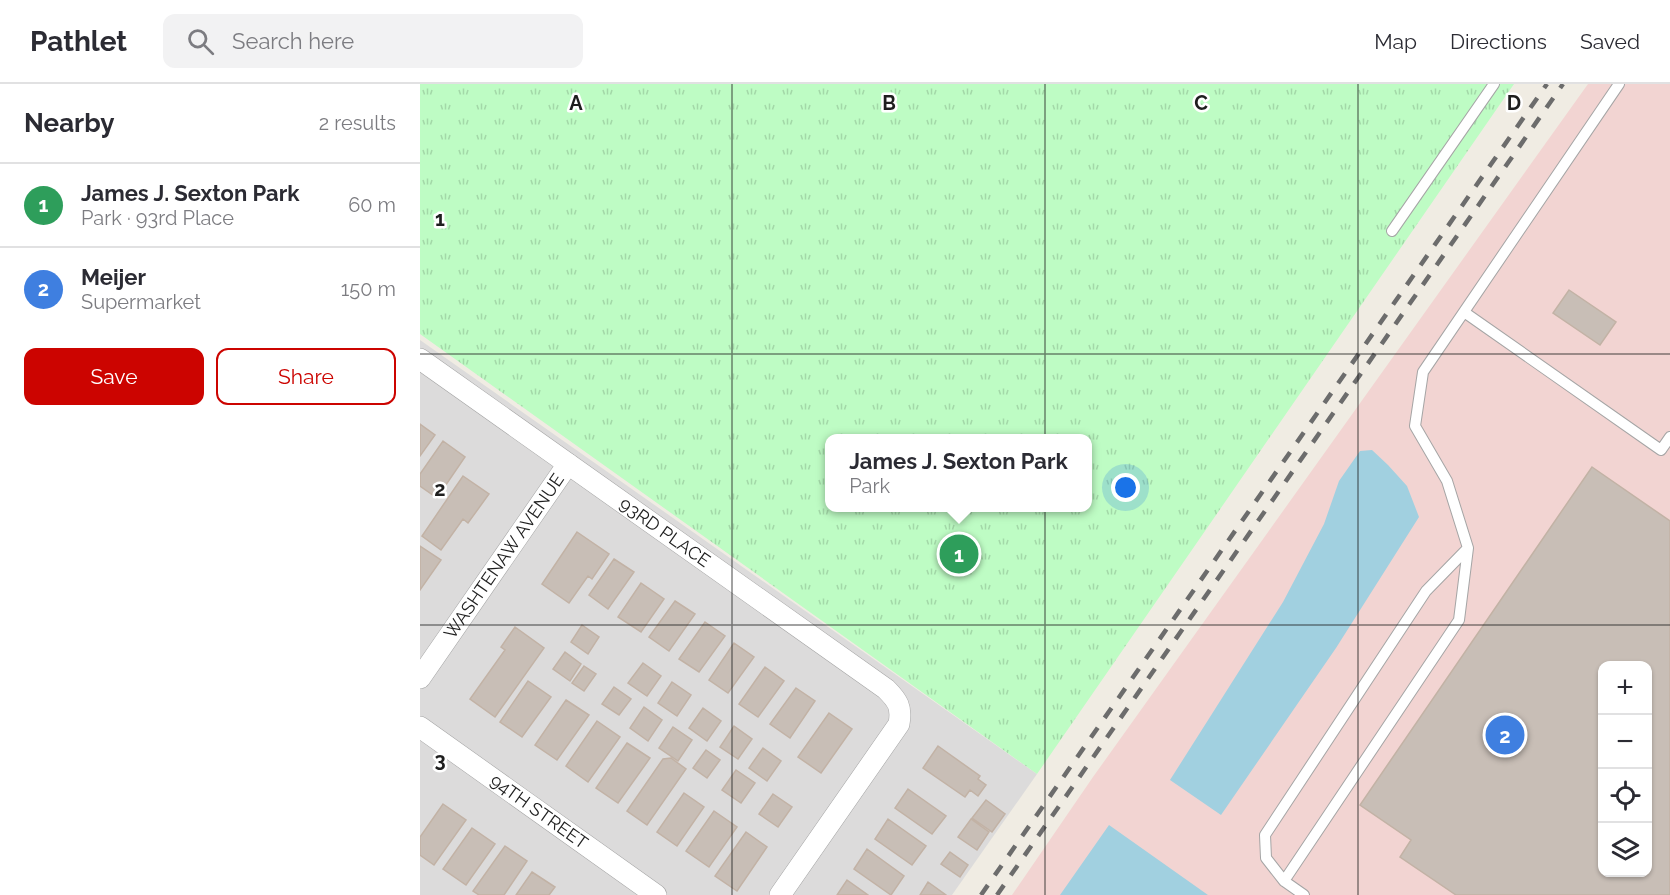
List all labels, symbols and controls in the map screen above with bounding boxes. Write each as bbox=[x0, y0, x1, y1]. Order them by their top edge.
search box bbox=[163, 14, 583, 68]
text: Pathlet bbox=[30, 25, 127, 58]
icon: search bbox=[184, 25, 217, 58]
text: Search here bbox=[232, 28, 354, 54]
text: Map bbox=[1374, 29, 1417, 54]
text: Directions bbox=[1450, 29, 1547, 54]
text: Saved bbox=[1580, 29, 1640, 54]
text: A bbox=[569, 91, 583, 115]
text: B bbox=[882, 91, 896, 115]
text: C bbox=[1194, 91, 1208, 115]
text: D bbox=[1507, 91, 1521, 115]
text: Nearby bbox=[24, 108, 114, 138]
text: 2 results bbox=[319, 111, 396, 135]
text: James J. Sexton Park bbox=[81, 180, 299, 206]
text: 1 bbox=[39, 193, 48, 217]
text: 60 m bbox=[348, 193, 396, 217]
text: Park · 93rd Place bbox=[81, 206, 234, 230]
text: 1 bbox=[435, 207, 445, 231]
text: Meijer bbox=[81, 264, 146, 290]
text: 2 bbox=[38, 277, 49, 301]
text: 150 m bbox=[341, 277, 396, 301]
text: Supermarket bbox=[81, 290, 201, 314]
button: Save bbox=[24, 348, 204, 405]
button: Share bbox=[216, 348, 396, 405]
popup bbox=[825, 434, 1092, 512]
text: James J. Sexton Park bbox=[849, 448, 1068, 474]
street label: WASHTENAW AVENUE bbox=[439, 469, 568, 643]
your location bbox=[1111, 473, 1140, 502]
text: Park bbox=[849, 474, 890, 498]
text: 2 bbox=[434, 477, 446, 501]
street label: 93RD PLACE bbox=[616, 493, 715, 571]
pin: 1 bbox=[940, 532, 978, 576]
map controls bbox=[1598, 661, 1652, 877]
button: + bbox=[1598, 661, 1652, 715]
pin: 2 bbox=[1486, 712, 1524, 758]
button: − bbox=[1598, 715, 1652, 769]
text: 3 bbox=[434, 748, 446, 772]
street label: 94TH STREET bbox=[486, 769, 592, 853]
button: locate bbox=[1598, 769, 1652, 823]
button: layers bbox=[1598, 823, 1652, 877]

